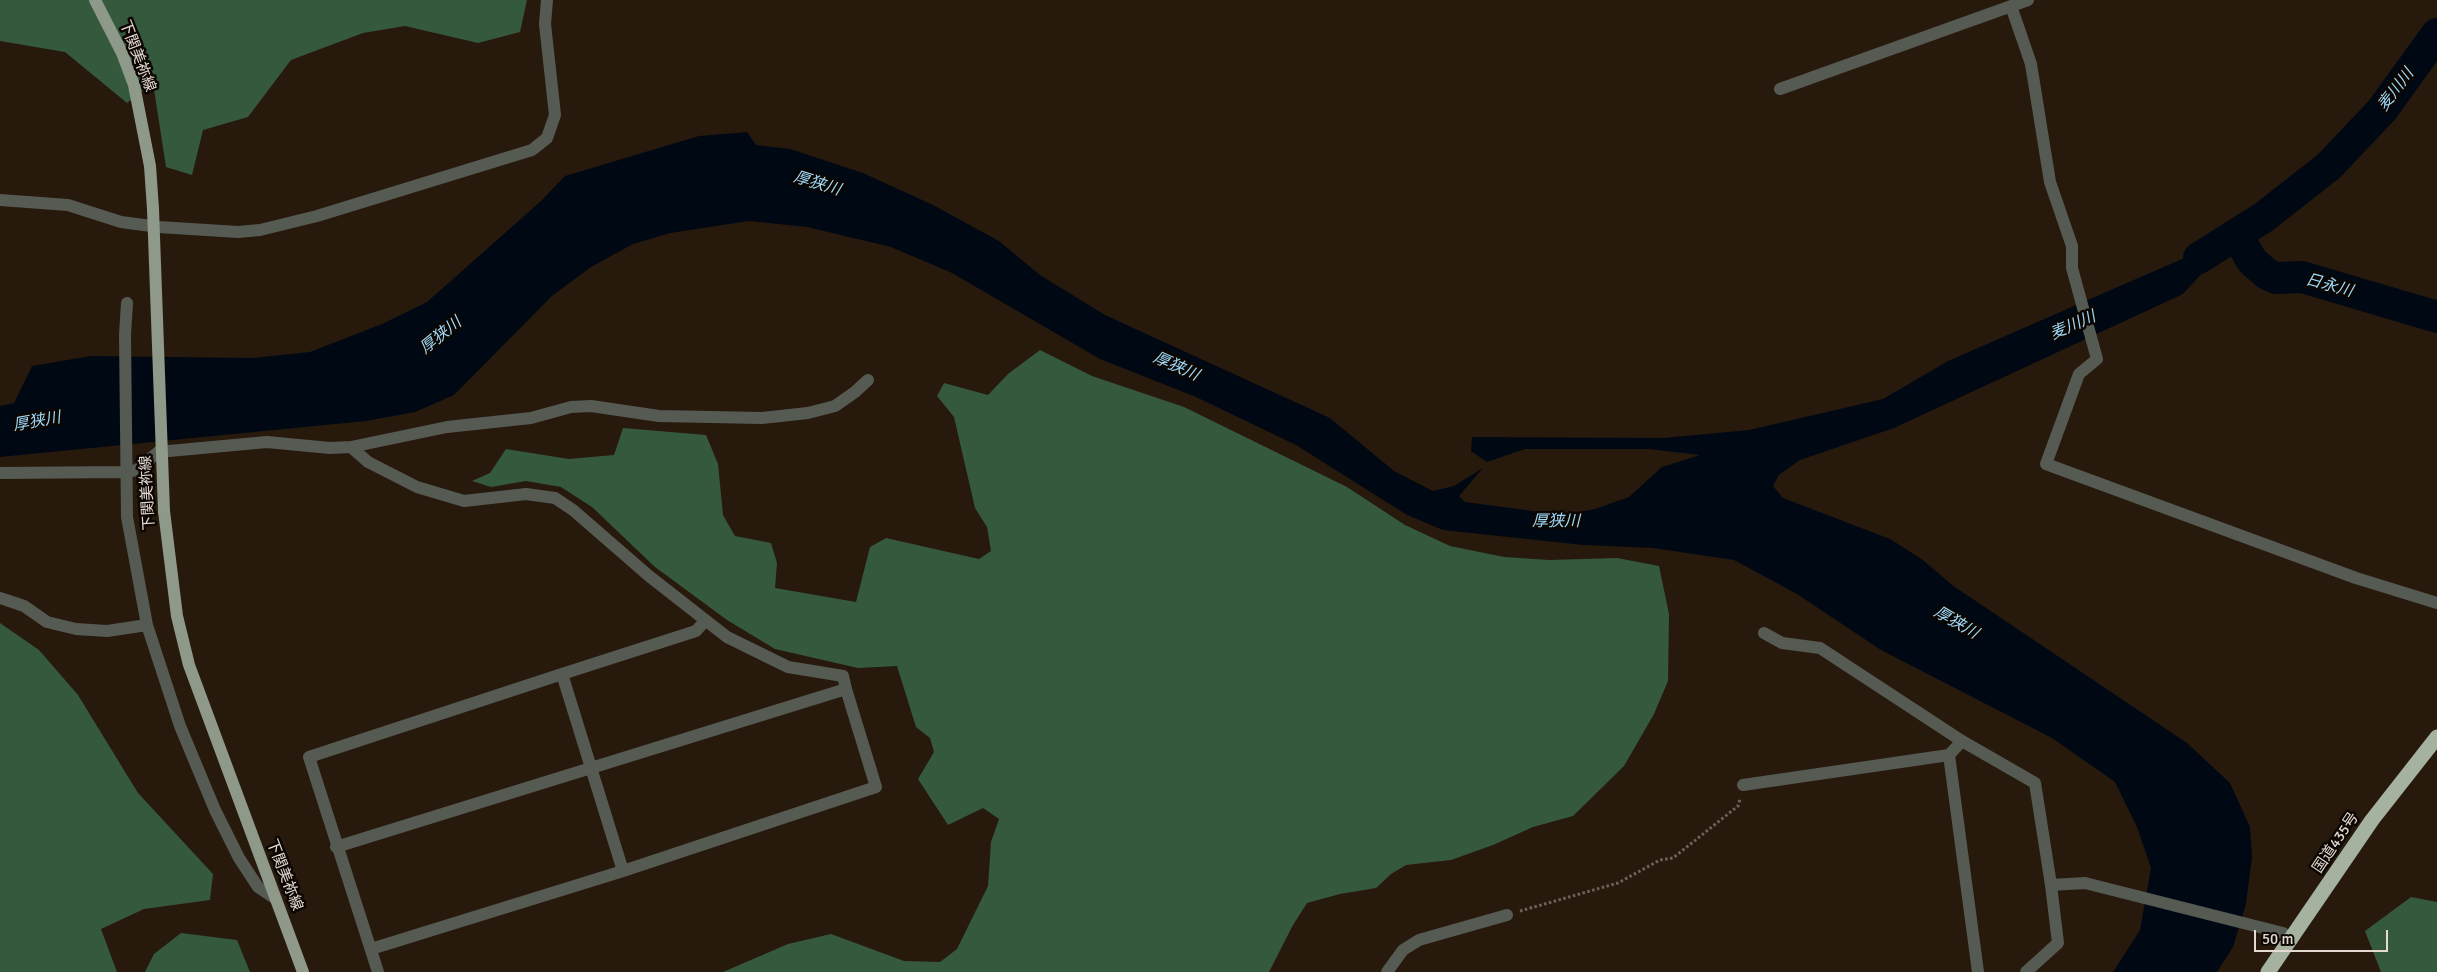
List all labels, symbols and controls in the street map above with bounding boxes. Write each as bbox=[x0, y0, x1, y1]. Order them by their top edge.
street label: 下関美祢線 bbox=[115, 18, 159, 94]
water label: 麦川川 bbox=[2374, 65, 2418, 115]
water label: 厚狭川 bbox=[791, 168, 843, 200]
water label: 日永川 bbox=[2303, 271, 2355, 301]
water label: 麦川川 bbox=[2047, 307, 2099, 345]
water label: 厚狭川 bbox=[416, 313, 466, 359]
water label: 厚狭川 bbox=[1150, 348, 1202, 386]
water label: 厚狭川 bbox=[12, 408, 62, 436]
street label: 下関美祢線 bbox=[137, 455, 159, 531]
water label: 厚狭川 bbox=[1532, 512, 1580, 532]
water label: 厚狭川 bbox=[1930, 603, 1982, 643]
street label: 国道435号 bbox=[2309, 809, 2363, 877]
street label: 下関美祢線 bbox=[262, 837, 306, 913]
scale bar bbox=[2257, 920, 2391, 952]
text: 50 m bbox=[2262, 930, 2293, 948]

